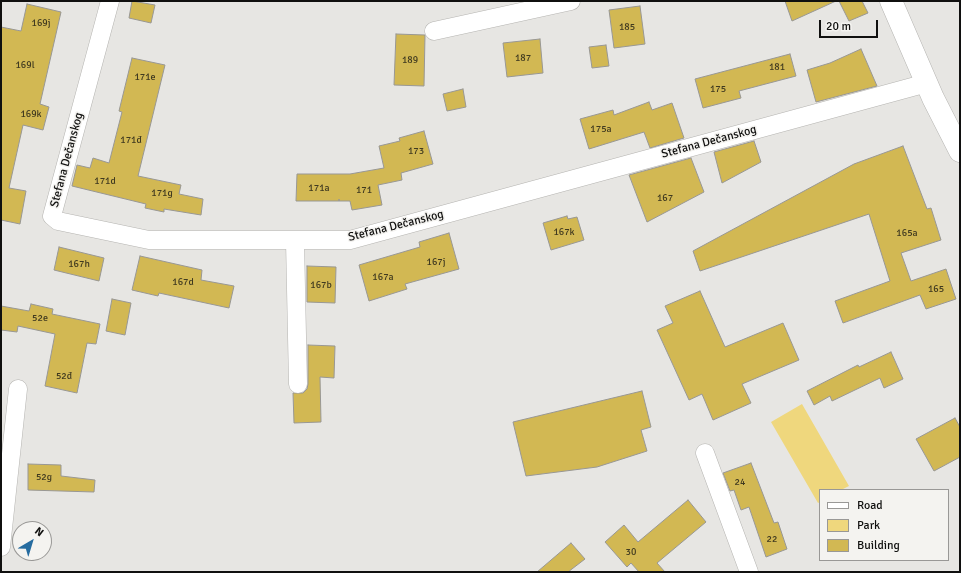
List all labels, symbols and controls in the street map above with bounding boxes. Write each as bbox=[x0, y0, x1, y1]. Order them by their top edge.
scale bar bbox=[821, 12, 880, 38]
house number: 169j bbox=[32, 17, 50, 29]
text: 20 m bbox=[826, 19, 851, 34]
house number: 185 bbox=[619, 21, 635, 33]
house number: 187 bbox=[515, 52, 531, 64]
house number: 189 bbox=[402, 54, 418, 66]
house number: 169l bbox=[15, 59, 35, 71]
house number: 181 bbox=[769, 61, 785, 73]
house number: 171e bbox=[134, 71, 156, 83]
house number: 175 bbox=[710, 83, 726, 95]
house number: 169k bbox=[20, 108, 42, 120]
street label: Stefana Dečanskog bbox=[47, 111, 87, 209]
street label: Stefana Dečanskog bbox=[660, 122, 758, 162]
house number: 175a bbox=[590, 123, 612, 135]
house number: 171đ bbox=[120, 134, 142, 146]
house number: 173 bbox=[408, 145, 424, 157]
house number: 171d bbox=[94, 175, 116, 187]
house number: 171a bbox=[308, 182, 330, 194]
house number: 171 bbox=[356, 184, 372, 196]
house number: 171g bbox=[151, 187, 173, 199]
house number: 167 bbox=[657, 192, 673, 204]
street label: Stefana Dečanskog bbox=[347, 207, 445, 245]
house number: 167k bbox=[553, 226, 575, 238]
house number: 165a bbox=[896, 227, 918, 239]
house number: 167j bbox=[427, 256, 445, 268]
house number: 167h bbox=[68, 258, 90, 270]
house number: 167a bbox=[372, 271, 394, 283]
house number: 167d bbox=[172, 276, 194, 288]
house number: 167b bbox=[310, 279, 332, 291]
house number: 165 bbox=[928, 283, 944, 295]
house number: 52e bbox=[32, 312, 48, 324]
house number: 52đ bbox=[56, 370, 72, 382]
house number: 52g bbox=[36, 471, 52, 483]
house number: 24 bbox=[735, 476, 745, 488]
legend bbox=[819, 489, 949, 561]
text: Road bbox=[857, 498, 883, 513]
text: Park bbox=[857, 518, 880, 533]
north arrow bbox=[12, 521, 52, 561]
text: N bbox=[32, 524, 46, 539]
house number: 22 bbox=[767, 533, 777, 545]
text: Building bbox=[857, 538, 900, 553]
house number: 30 bbox=[626, 546, 636, 558]

